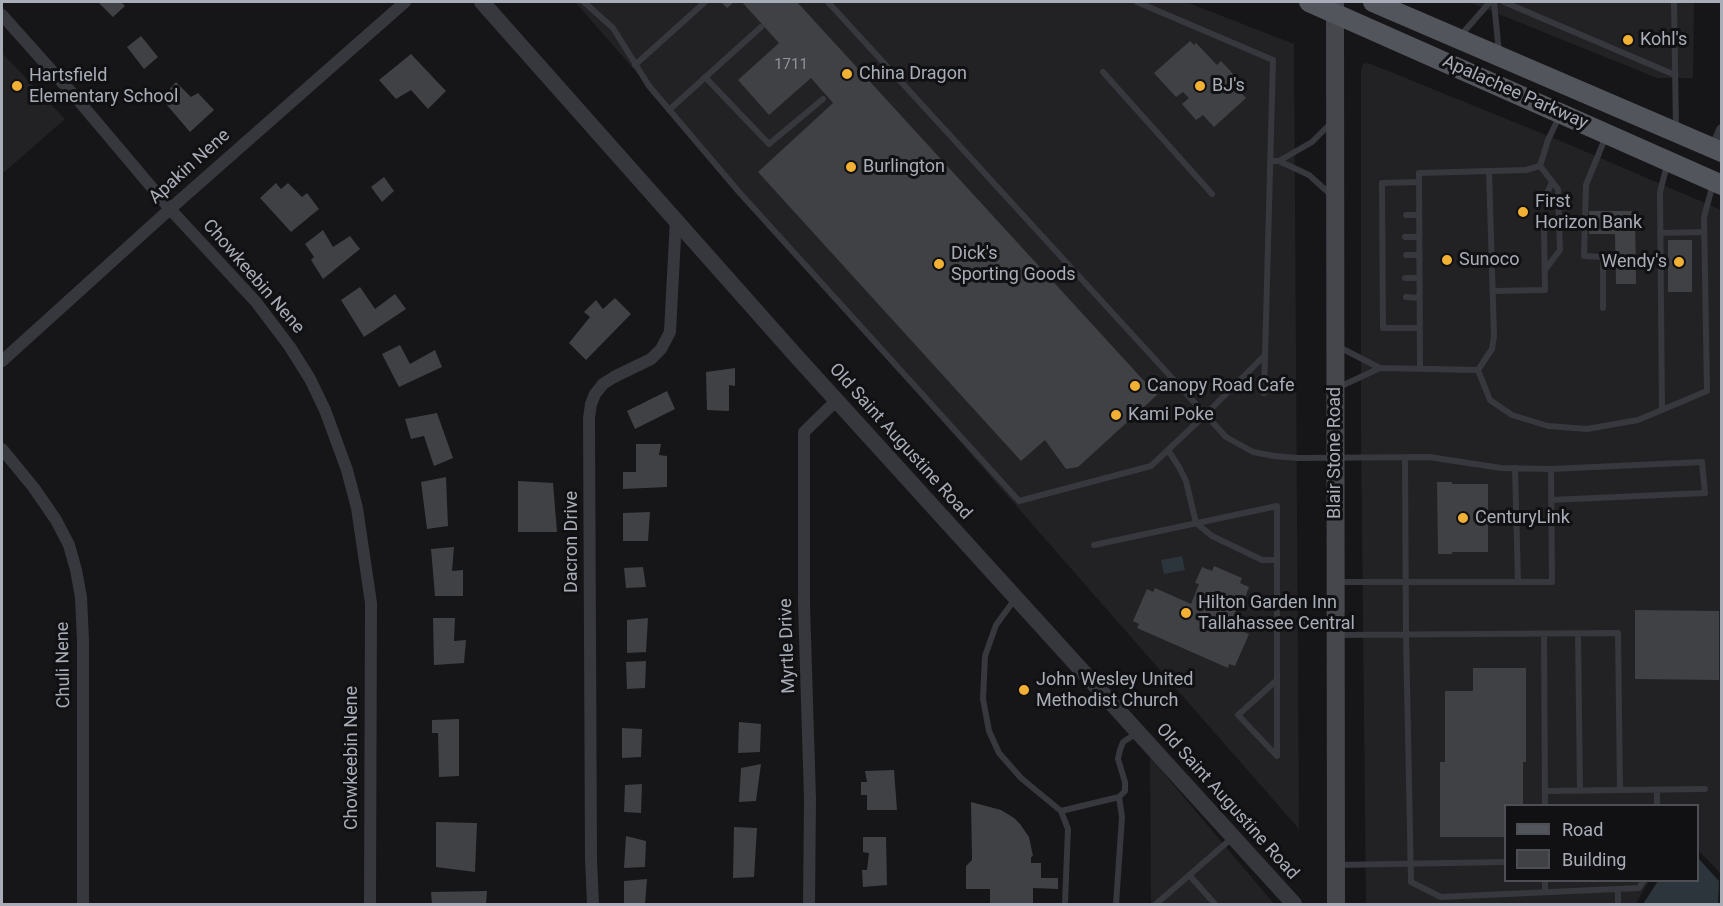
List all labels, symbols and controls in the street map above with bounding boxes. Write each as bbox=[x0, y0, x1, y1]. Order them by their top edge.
place label: Kohl's bbox=[1640, 29, 1687, 51]
marker: Kohl's bbox=[1621, 33, 1635, 47]
street label: Apalachee Parkway bbox=[1439, 51, 1591, 135]
house number: 1711 bbox=[774, 56, 808, 74]
place label: China Dragon bbox=[859, 63, 967, 85]
place label: Hartsfield Elementary School bbox=[29, 65, 178, 107]
marker: China Dragon bbox=[840, 67, 854, 81]
place label: BJ's bbox=[1212, 75, 1245, 97]
marker: Hartsfield Elementary School bbox=[10, 79, 24, 93]
marker: BJ's bbox=[1193, 79, 1207, 93]
street label: Apakin Nene bbox=[145, 125, 235, 209]
place label: Burlington bbox=[863, 156, 945, 178]
marker: Burlington bbox=[844, 160, 858, 174]
place label: First Horizon Bank bbox=[1535, 191, 1642, 234]
marker: First Horizon Bank bbox=[1516, 205, 1530, 219]
street label: Chowkeebin Nene bbox=[198, 215, 308, 339]
place label: Dick's Sporting Goods bbox=[951, 243, 1076, 286]
place label: Sunoco bbox=[1459, 249, 1520, 271]
place label: Wendy's bbox=[1601, 251, 1667, 273]
marker: Sunoco bbox=[1440, 253, 1454, 267]
marker: Wendy's bbox=[1672, 255, 1686, 269]
marker: Dick's Sporting Goods bbox=[932, 257, 946, 271]
street label: Old Saint Augustine Road bbox=[824, 359, 976, 525]
place label: Canopy Road Cafe bbox=[1147, 375, 1295, 397]
marker: Canopy Road Cafe bbox=[1128, 379, 1142, 393]
street label: Blair Stone Road bbox=[1324, 387, 1346, 519]
place label: Kami Poke bbox=[1128, 404, 1214, 426]
marker: Kami Poke bbox=[1109, 408, 1123, 422]
street label: Dacron Drive bbox=[561, 491, 583, 593]
place label: CenturyLink bbox=[1475, 507, 1570, 529]
marker: CenturyLink bbox=[1456, 511, 1470, 525]
place label: Hilton Garden Inn Tallahassee Central bbox=[1198, 592, 1355, 634]
street label: Myrtle Drive bbox=[776, 598, 800, 694]
marker: Hilton Garden Inn Tallahassee Central bbox=[1179, 606, 1193, 620]
street label: Chuli Nene bbox=[52, 621, 76, 709]
place label: John Wesley United Methodist Church bbox=[1036, 669, 1193, 712]
marker: John Wesley United Methodist Church bbox=[1017, 683, 1031, 697]
street label: Chowkeebin Nene bbox=[341, 686, 363, 830]
street label: Old Saint Augustine Road bbox=[1151, 719, 1303, 885]
legend bbox=[1504, 804, 1699, 882]
text: Road bbox=[1562, 819, 1603, 840]
text: Building bbox=[1562, 849, 1626, 870]

